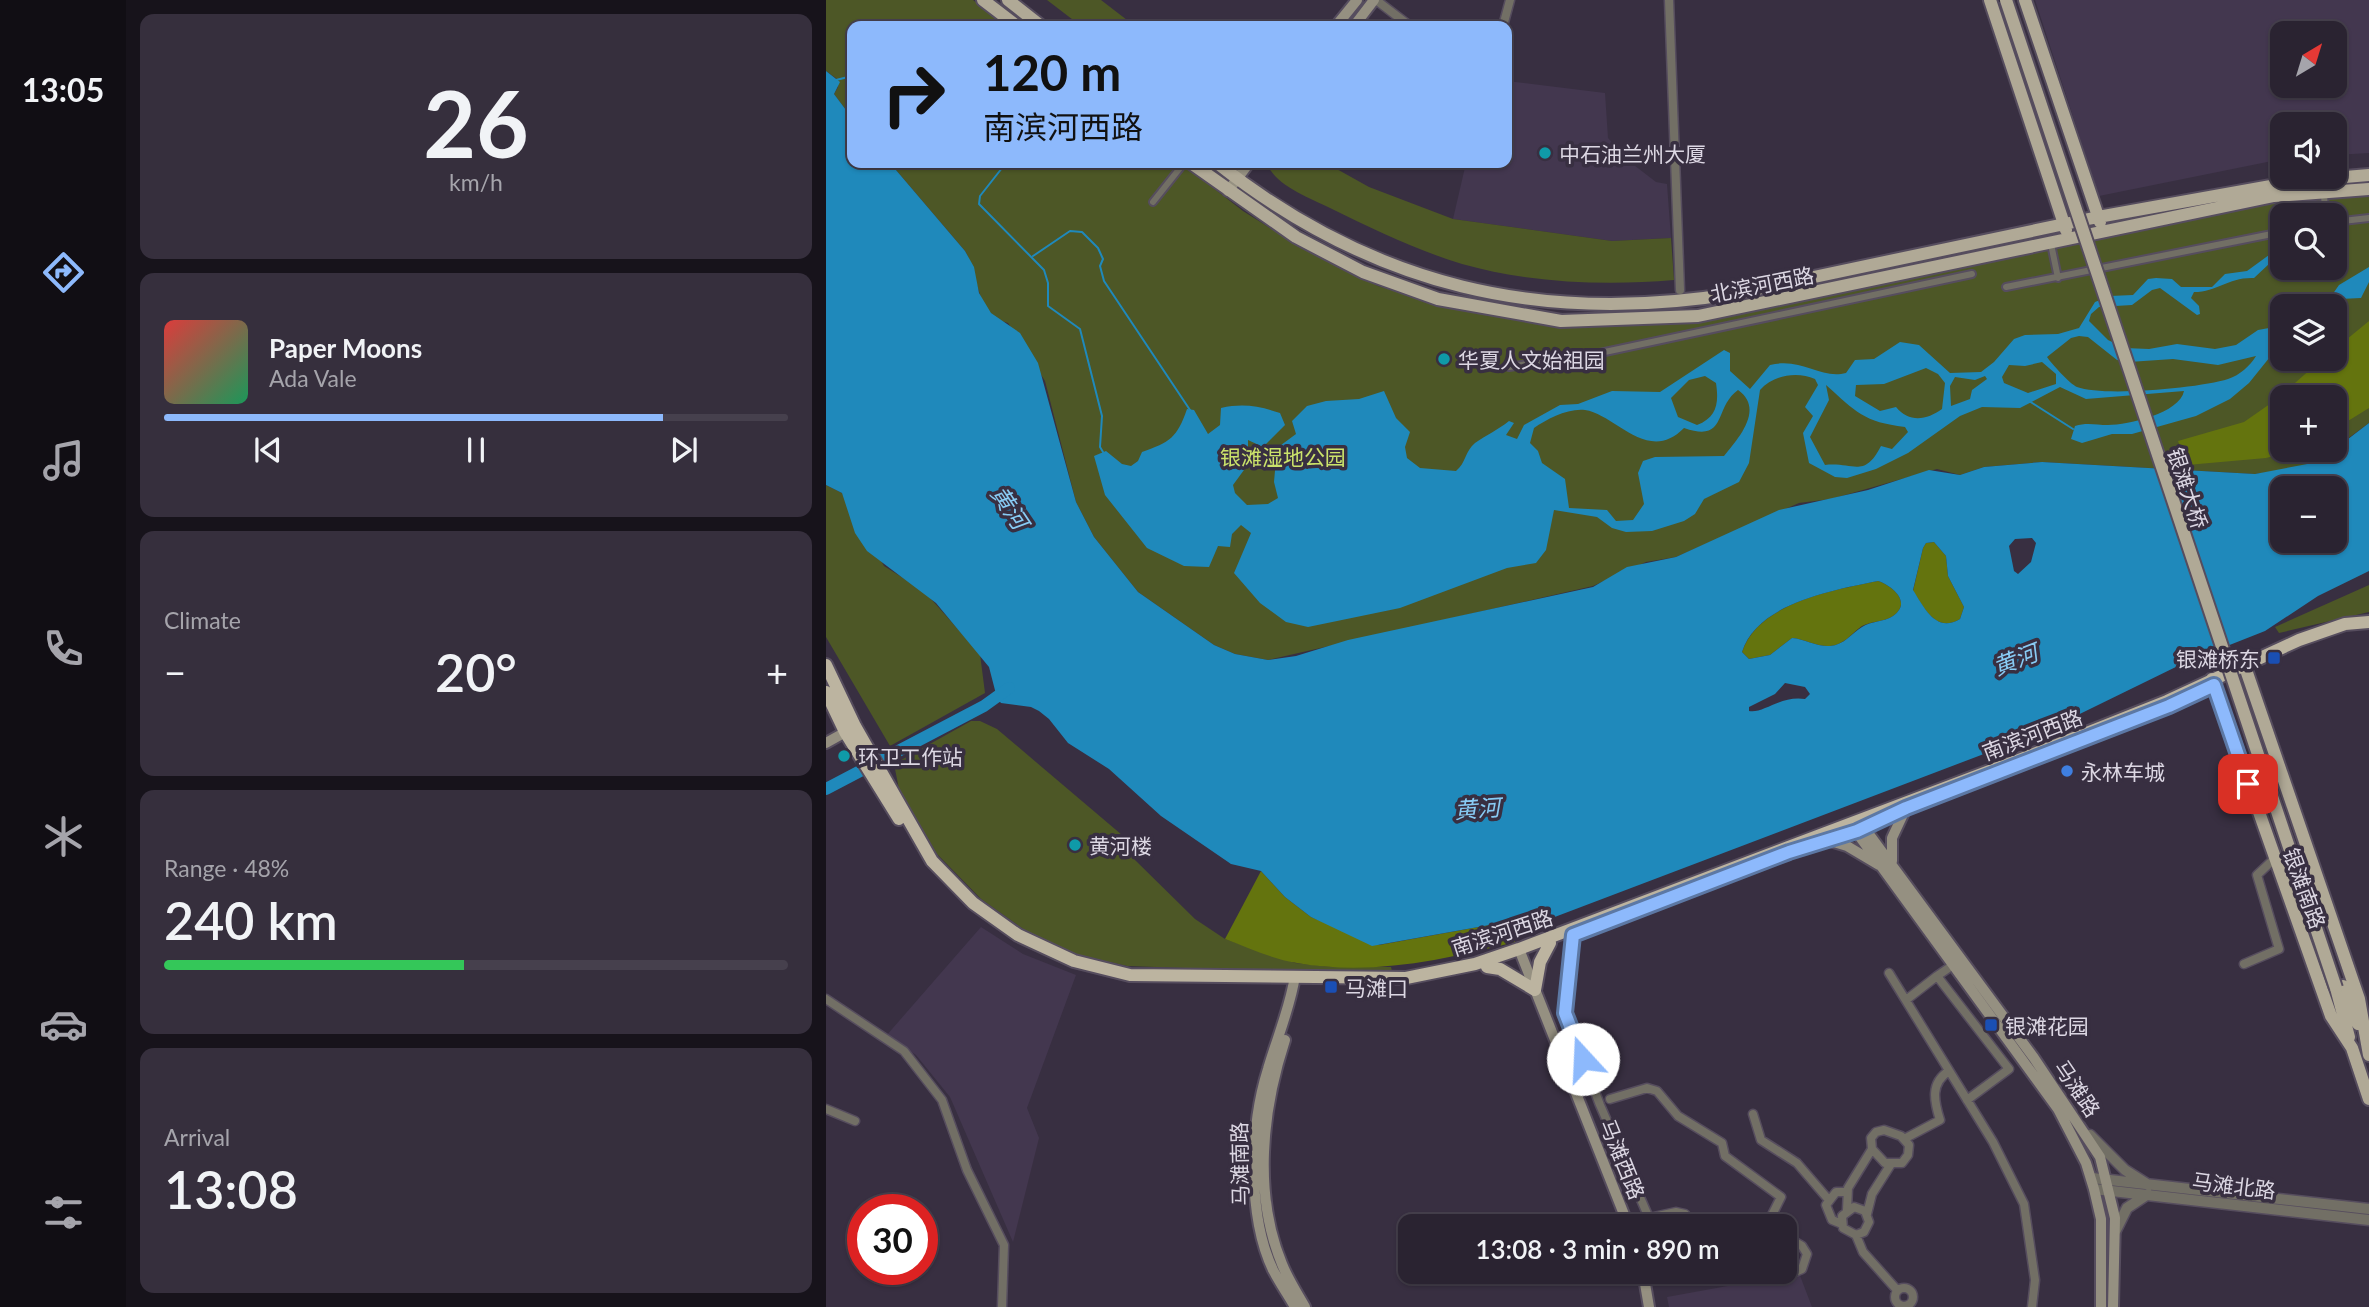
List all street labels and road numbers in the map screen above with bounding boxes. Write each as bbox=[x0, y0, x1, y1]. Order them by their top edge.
street label: 北滨河西路 bbox=[1708, 262, 1816, 306]
street label: 银滩大桥 bbox=[2163, 444, 2213, 532]
street label: 南滨河西路 bbox=[1979, 704, 2085, 764]
street label: 银滩南路 bbox=[2279, 844, 2331, 932]
street label: 南滨河西路 bbox=[1448, 904, 1556, 960]
street label: 马滩路 bbox=[2050, 1055, 2106, 1121]
street label: 马滩西路 bbox=[1596, 1115, 1650, 1203]
street label: 马滩南路 bbox=[1226, 1122, 1252, 1206]
street label: 马滩北路 bbox=[2191, 1167, 2277, 1203]

